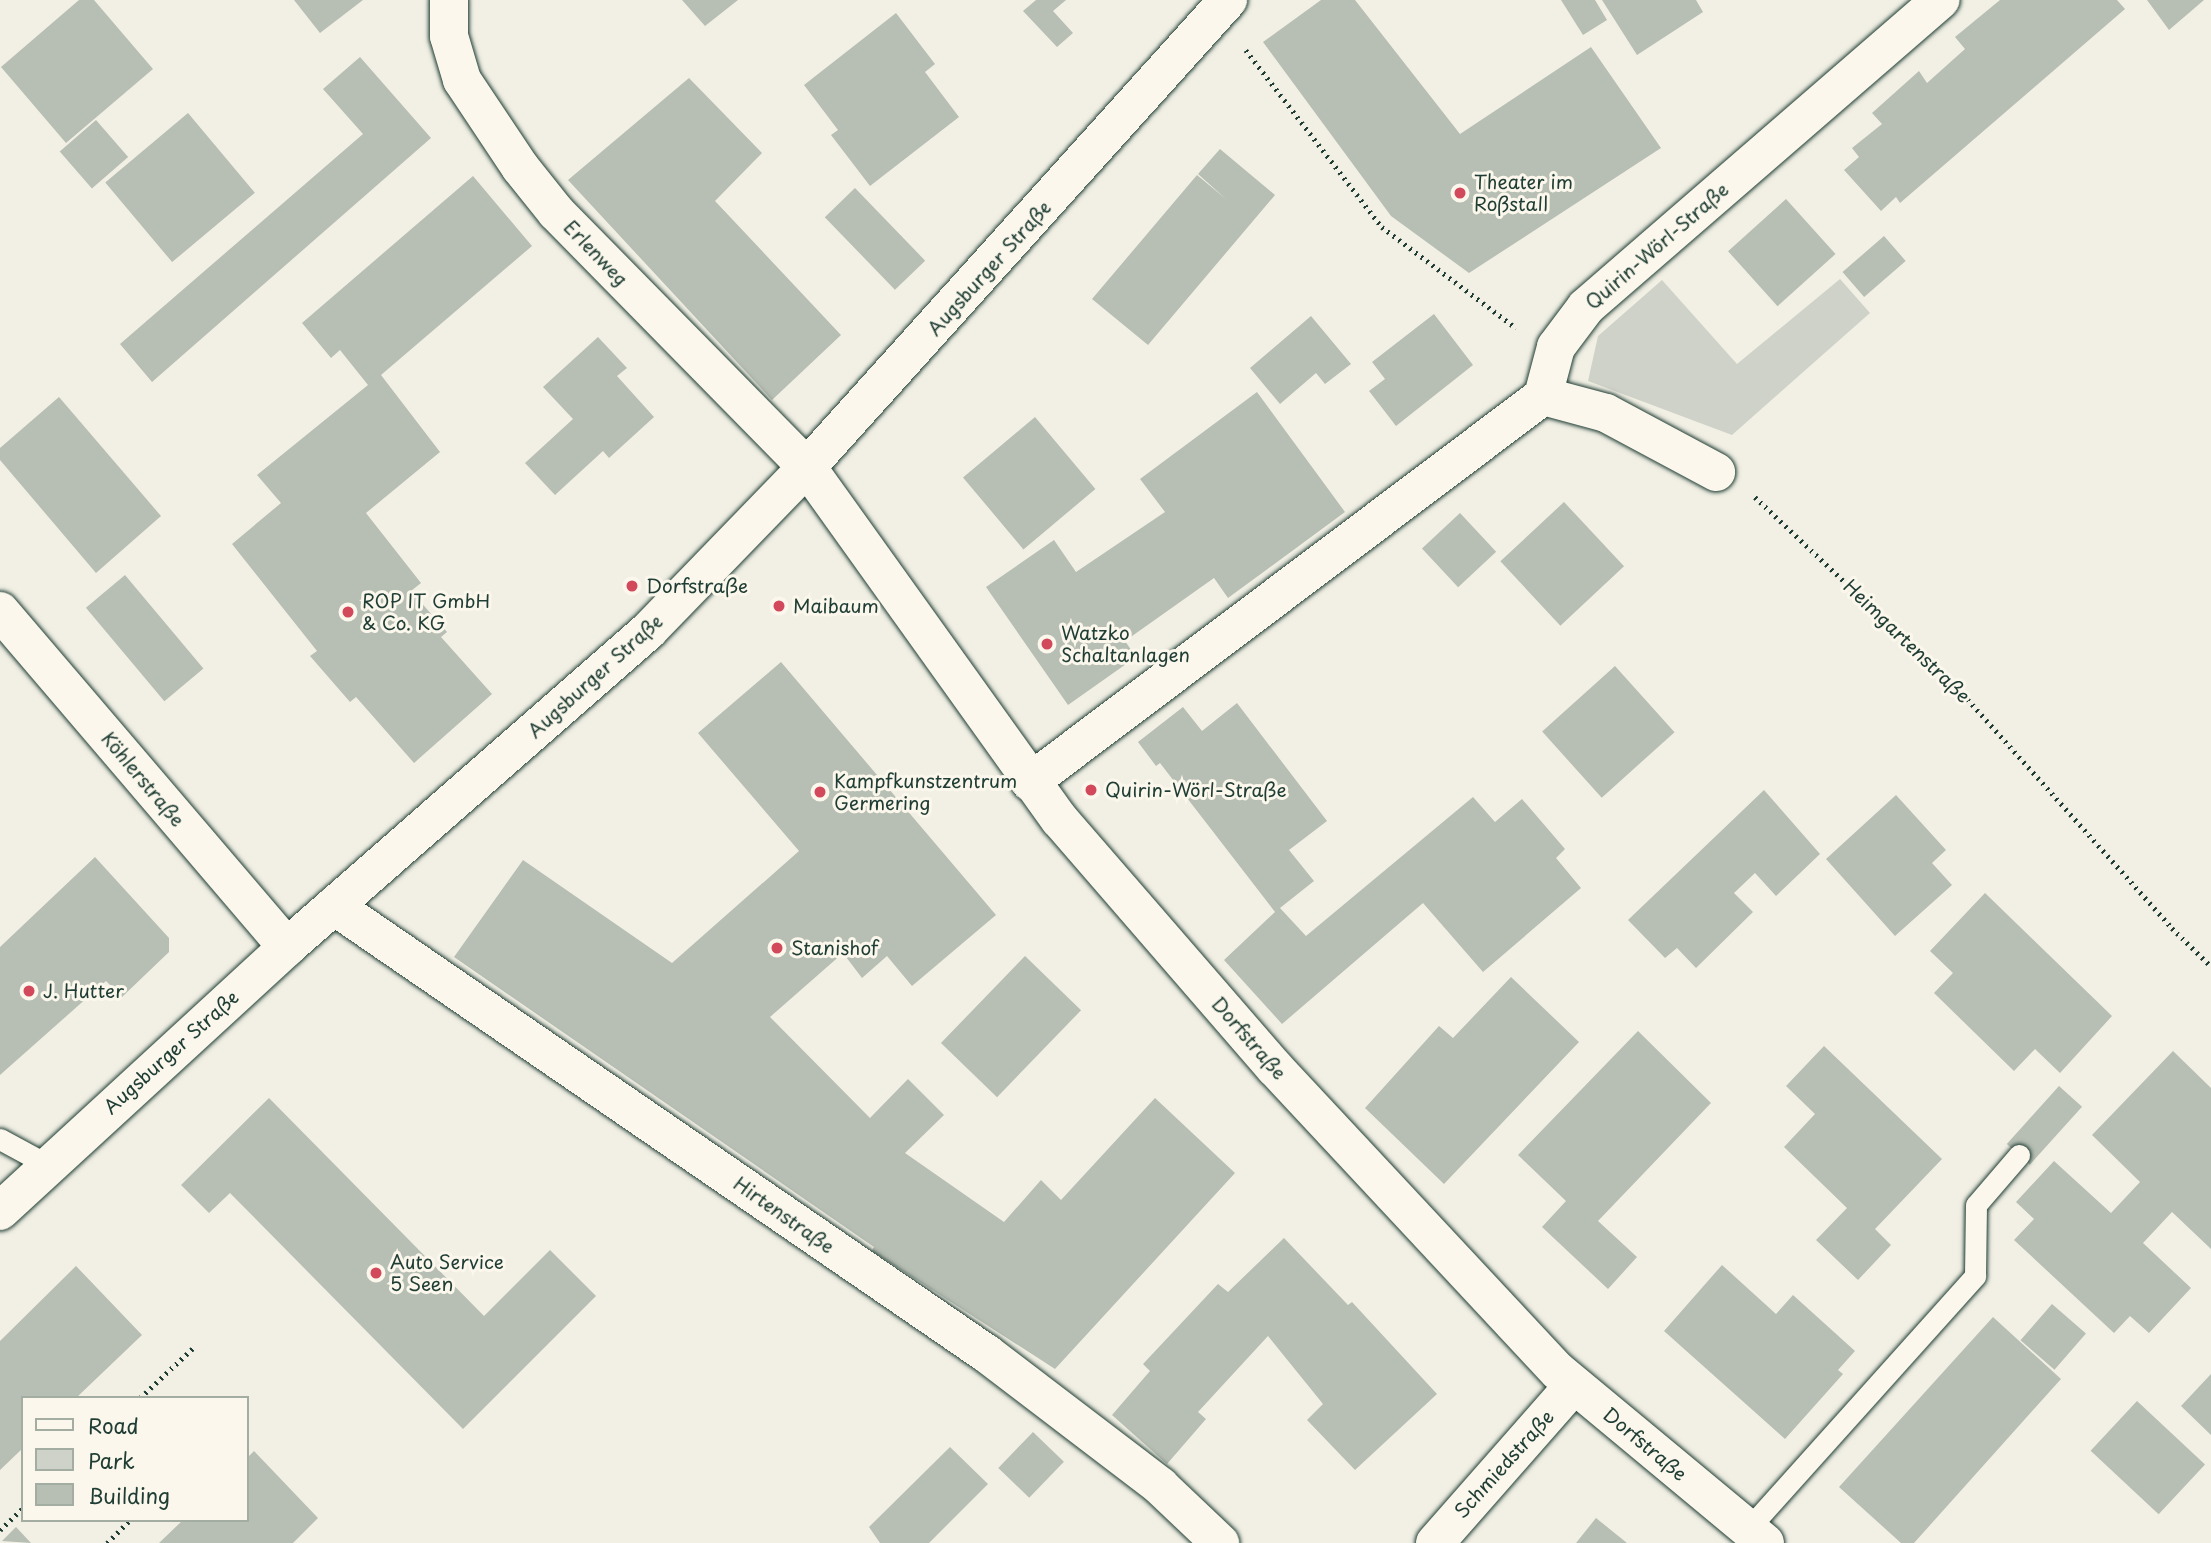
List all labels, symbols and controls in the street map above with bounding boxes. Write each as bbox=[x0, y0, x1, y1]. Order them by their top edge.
place label: Theater im Roßstall bbox=[1474, 171, 1575, 215]
street label: Quirin-Wörl-Straße bbox=[1581, 178, 1733, 314]
marker: Theater im Roßstall bbox=[1452, 185, 1468, 201]
street label: Augsburger Straße bbox=[922, 196, 1056, 340]
street label: Erlenweg bbox=[559, 216, 633, 290]
place label: Dorfstraße bbox=[646, 575, 748, 597]
street label: Heimgartenstraße bbox=[1839, 575, 1975, 707]
marker: Dorfstraße bbox=[624, 578, 640, 594]
place label: ROP IT GmbH & Co. KG bbox=[362, 590, 492, 634]
place label: Maibaum bbox=[793, 595, 879, 617]
marker: Maibaum bbox=[771, 598, 787, 614]
marker: ROP IT GmbH & Co. KG bbox=[340, 604, 356, 620]
street label: Augsburger Straße bbox=[523, 609, 667, 743]
place label: Watzko Schaltanlagen bbox=[1061, 622, 1190, 666]
marker: Watzko Schaltanlagen bbox=[1039, 636, 1055, 652]
street label: Köhlerstraße bbox=[97, 727, 189, 831]
place label: Kampfkunstzentrum Germering bbox=[834, 770, 1017, 814]
place label: Quirin-Wörl-Straße bbox=[1105, 779, 1286, 801]
marker: Quirin-Wörl-Straße bbox=[1083, 782, 1099, 798]
marker: Kampfkunstzentrum Germering bbox=[812, 784, 828, 800]
place label: Stanishof bbox=[791, 937, 878, 959]
marker: Stanishof bbox=[769, 940, 785, 956]
place label: J. Hutter bbox=[43, 980, 126, 1002]
marker: J. Hutter bbox=[21, 983, 37, 999]
street label: Augsburger Straße bbox=[99, 985, 243, 1119]
street label: Dorfstraße bbox=[1207, 992, 1291, 1084]
street label: Hirtenstraße bbox=[729, 1172, 839, 1258]
place label: Auto Service 5 Seen bbox=[390, 1251, 504, 1295]
marker: Auto Service 5 Seen bbox=[368, 1265, 384, 1281]
legend bbox=[21, 1396, 248, 1522]
street label: Dorfstraße bbox=[1599, 1402, 1691, 1486]
street label: Schmiedstraße bbox=[1450, 1405, 1558, 1523]
text: Road bbox=[88, 1409, 139, 1441]
text: Park bbox=[88, 1444, 135, 1476]
text: Building bbox=[88, 1479, 170, 1511]

